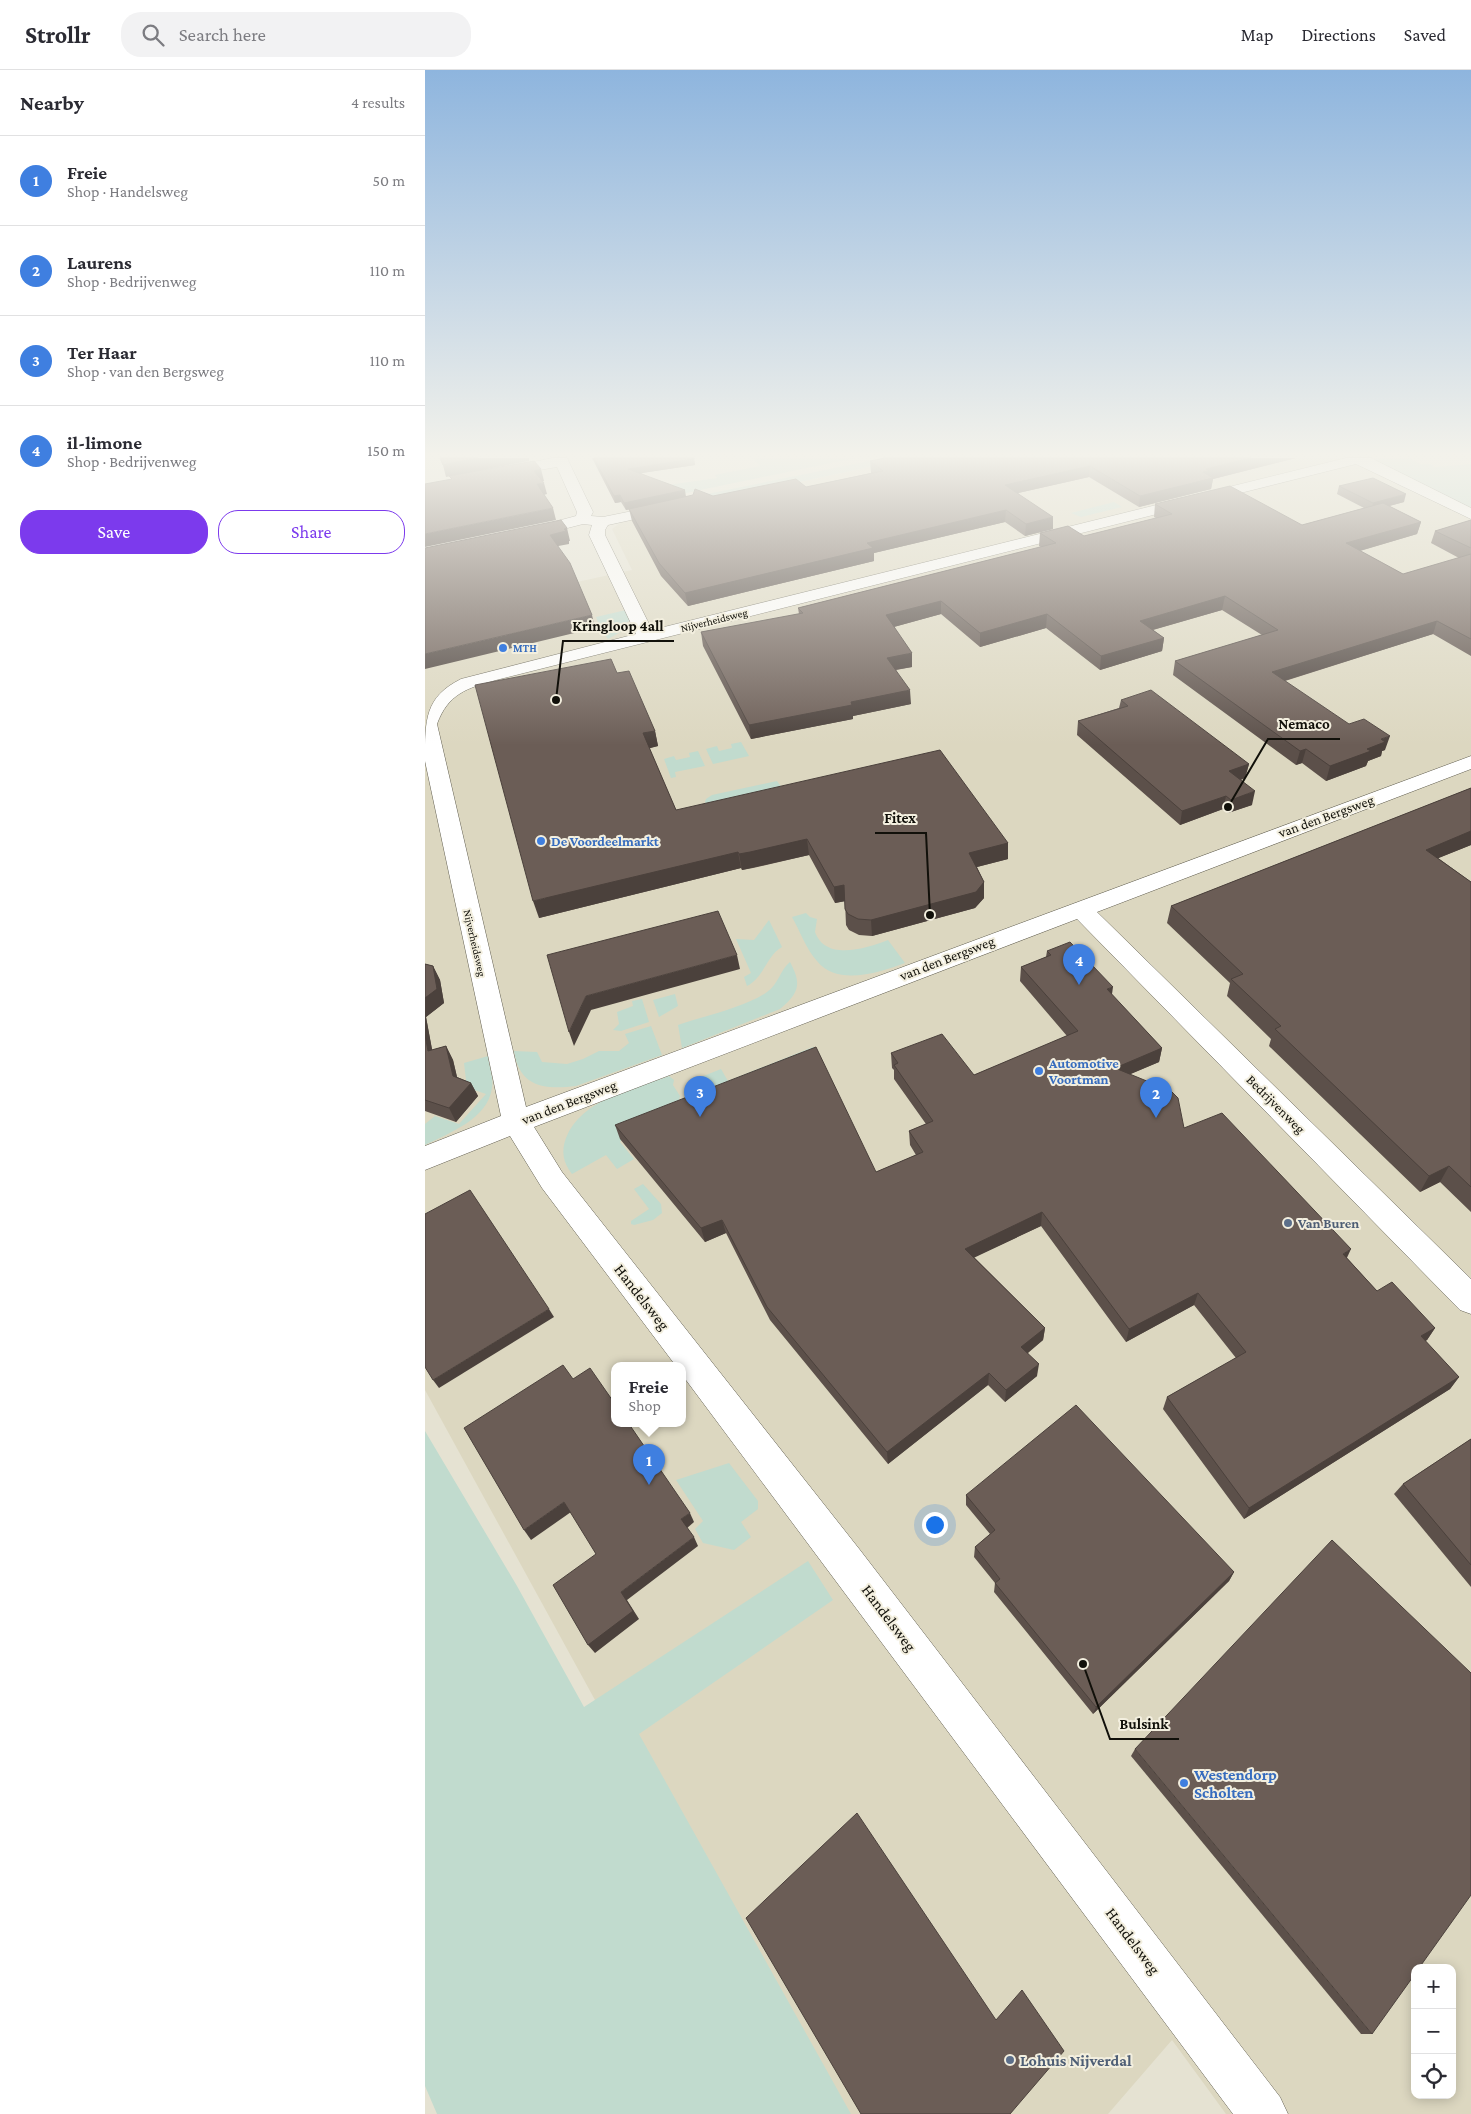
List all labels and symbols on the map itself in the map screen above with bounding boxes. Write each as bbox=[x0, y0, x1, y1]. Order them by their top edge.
street label: Nijverheidsweg bbox=[679, 606, 749, 635]
callout: Kringloop 4all bbox=[563, 611, 674, 641]
text: Kringloop 4all bbox=[572, 618, 664, 634]
marker: MTH bbox=[497, 642, 509, 654]
place label: MTH bbox=[513, 642, 537, 654]
callout: Nemaco bbox=[1268, 709, 1340, 739]
text: Nemaco bbox=[1278, 716, 1330, 732]
street label: van den Bergsweg bbox=[1275, 791, 1376, 841]
callout: Fitex bbox=[875, 803, 926, 833]
text: Fitex bbox=[884, 810, 916, 826]
place label: De Voordeelmarkt bbox=[551, 833, 660, 849]
marker: De Voordeelmarkt bbox=[535, 835, 547, 847]
street label: Nijverheidsweg bbox=[460, 908, 489, 979]
street label: van den Bergsweg bbox=[896, 932, 997, 984]
pin: 4 bbox=[1063, 944, 1095, 985]
place label: Automotive Voortman bbox=[1048, 1055, 1119, 1087]
marker: Automotive Voortman bbox=[1033, 1065, 1045, 1077]
street label: Bedrijvenweg bbox=[1243, 1071, 1309, 1138]
street label: van den Bergsweg bbox=[518, 1076, 619, 1128]
pin: 3 bbox=[684, 1076, 716, 1117]
pin: 2 bbox=[1140, 1077, 1172, 1118]
place label: Van Buren bbox=[1297, 1215, 1359, 1231]
marker: Van Buren bbox=[1282, 1217, 1294, 1229]
street label: Handelsweg bbox=[610, 1261, 673, 1334]
pin: 1 bbox=[633, 1444, 665, 1485]
your location bbox=[922, 1512, 948, 1538]
street label: Handelsweg bbox=[858, 1581, 920, 1655]
callout: Bulsink bbox=[1110, 1709, 1179, 1739]
text: Bulsink bbox=[1120, 1716, 1169, 1732]
place label: Westendorp Scholten bbox=[1193, 1766, 1277, 1801]
marker: Westendorp Scholten bbox=[1178, 1777, 1190, 1789]
street label: Handelsweg bbox=[1102, 1904, 1164, 1978]
place label: Lohuis Nijverdal bbox=[1020, 2052, 1132, 2070]
marker: Lohuis Nijverdal bbox=[1004, 2054, 1016, 2066]

